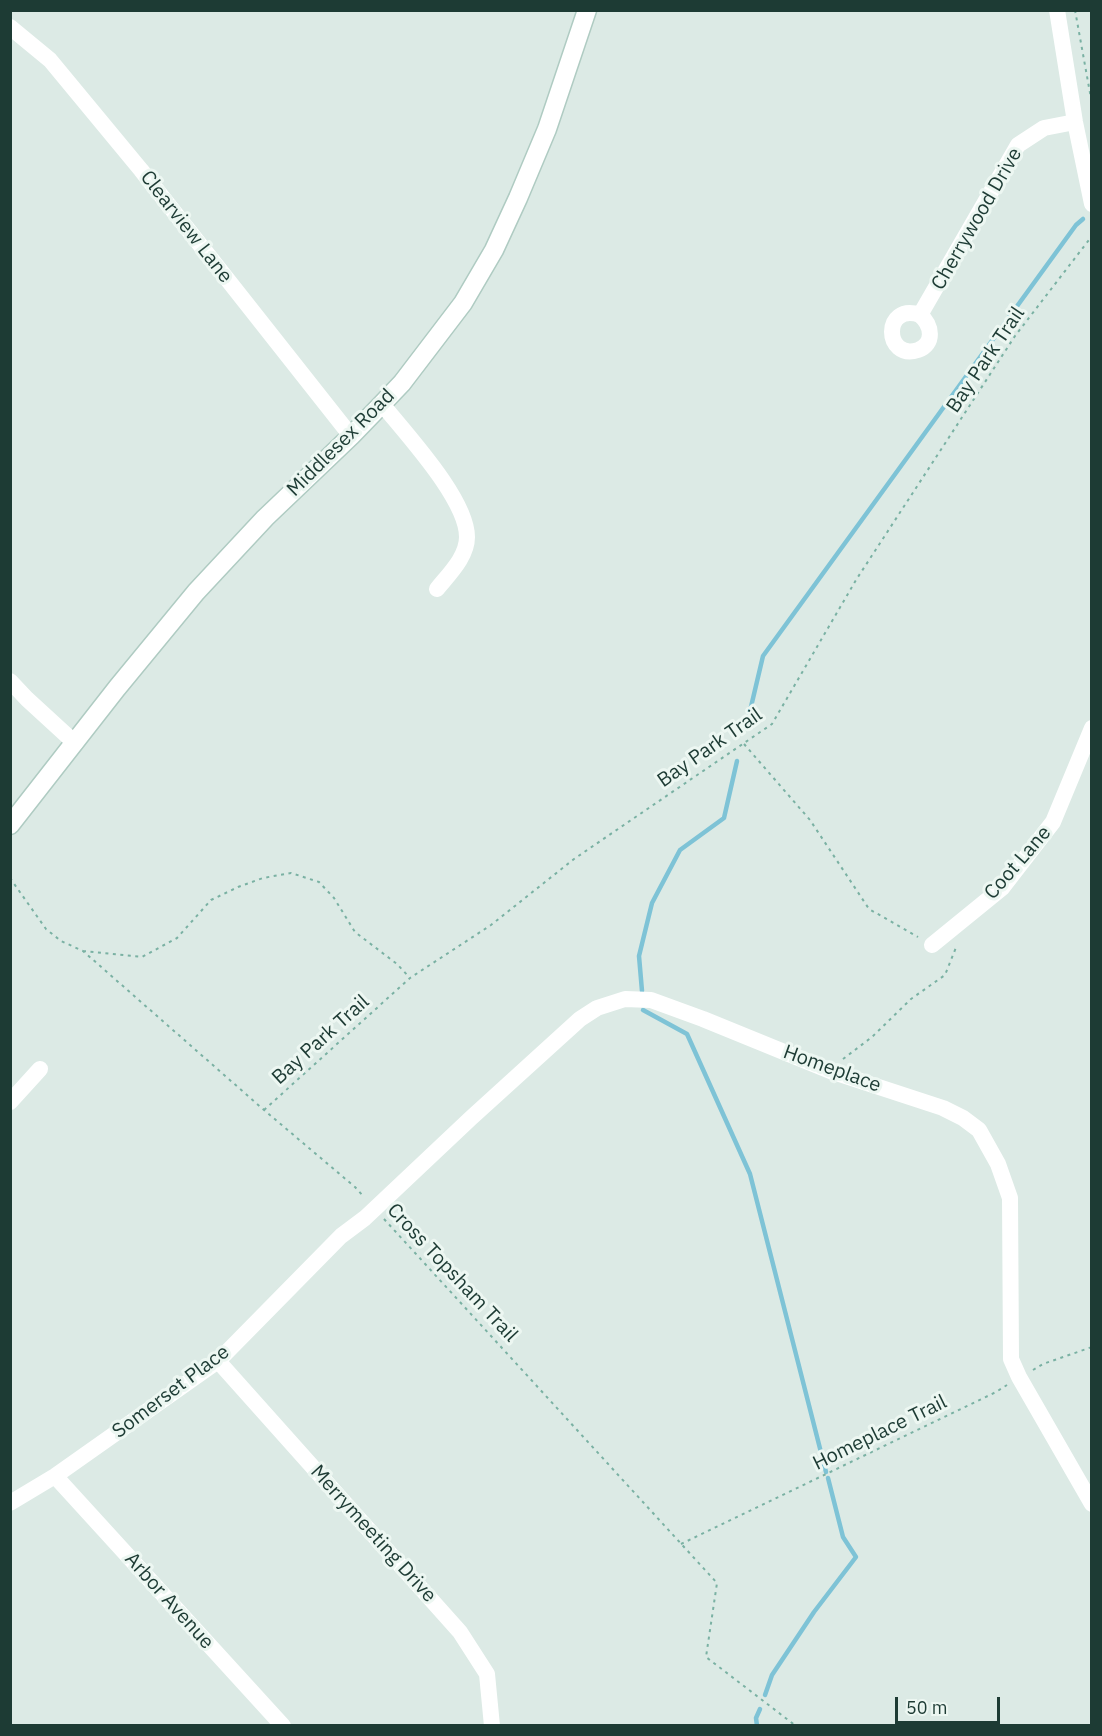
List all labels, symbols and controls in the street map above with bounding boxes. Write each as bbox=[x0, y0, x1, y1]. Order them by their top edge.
street label: Cherrywood Drive bbox=[927, 144, 1027, 294]
street label: Clearview Lane bbox=[135, 166, 237, 288]
street label: Bay Park Trail bbox=[942, 303, 1030, 417]
street label: Middlesex Road bbox=[282, 384, 400, 502]
street label: Bay Park Trail bbox=[653, 703, 767, 793]
street label: Coot Lane bbox=[980, 821, 1056, 905]
street label: Bay Park Trail bbox=[267, 990, 375, 1090]
street label: Homeplace bbox=[780, 1040, 884, 1098]
street label: Cross Topsham Trail bbox=[382, 1199, 522, 1347]
street label: Somerset Place bbox=[108, 1340, 234, 1444]
street label: Homeplace Trail bbox=[809, 1390, 951, 1476]
street label: Merrymeeting Drive bbox=[305, 1460, 441, 1608]
street label: Arbor Avenue bbox=[119, 1548, 219, 1654]
scale bar bbox=[898, 1685, 1003, 1723]
text: 50 m bbox=[906, 1696, 948, 1719]

